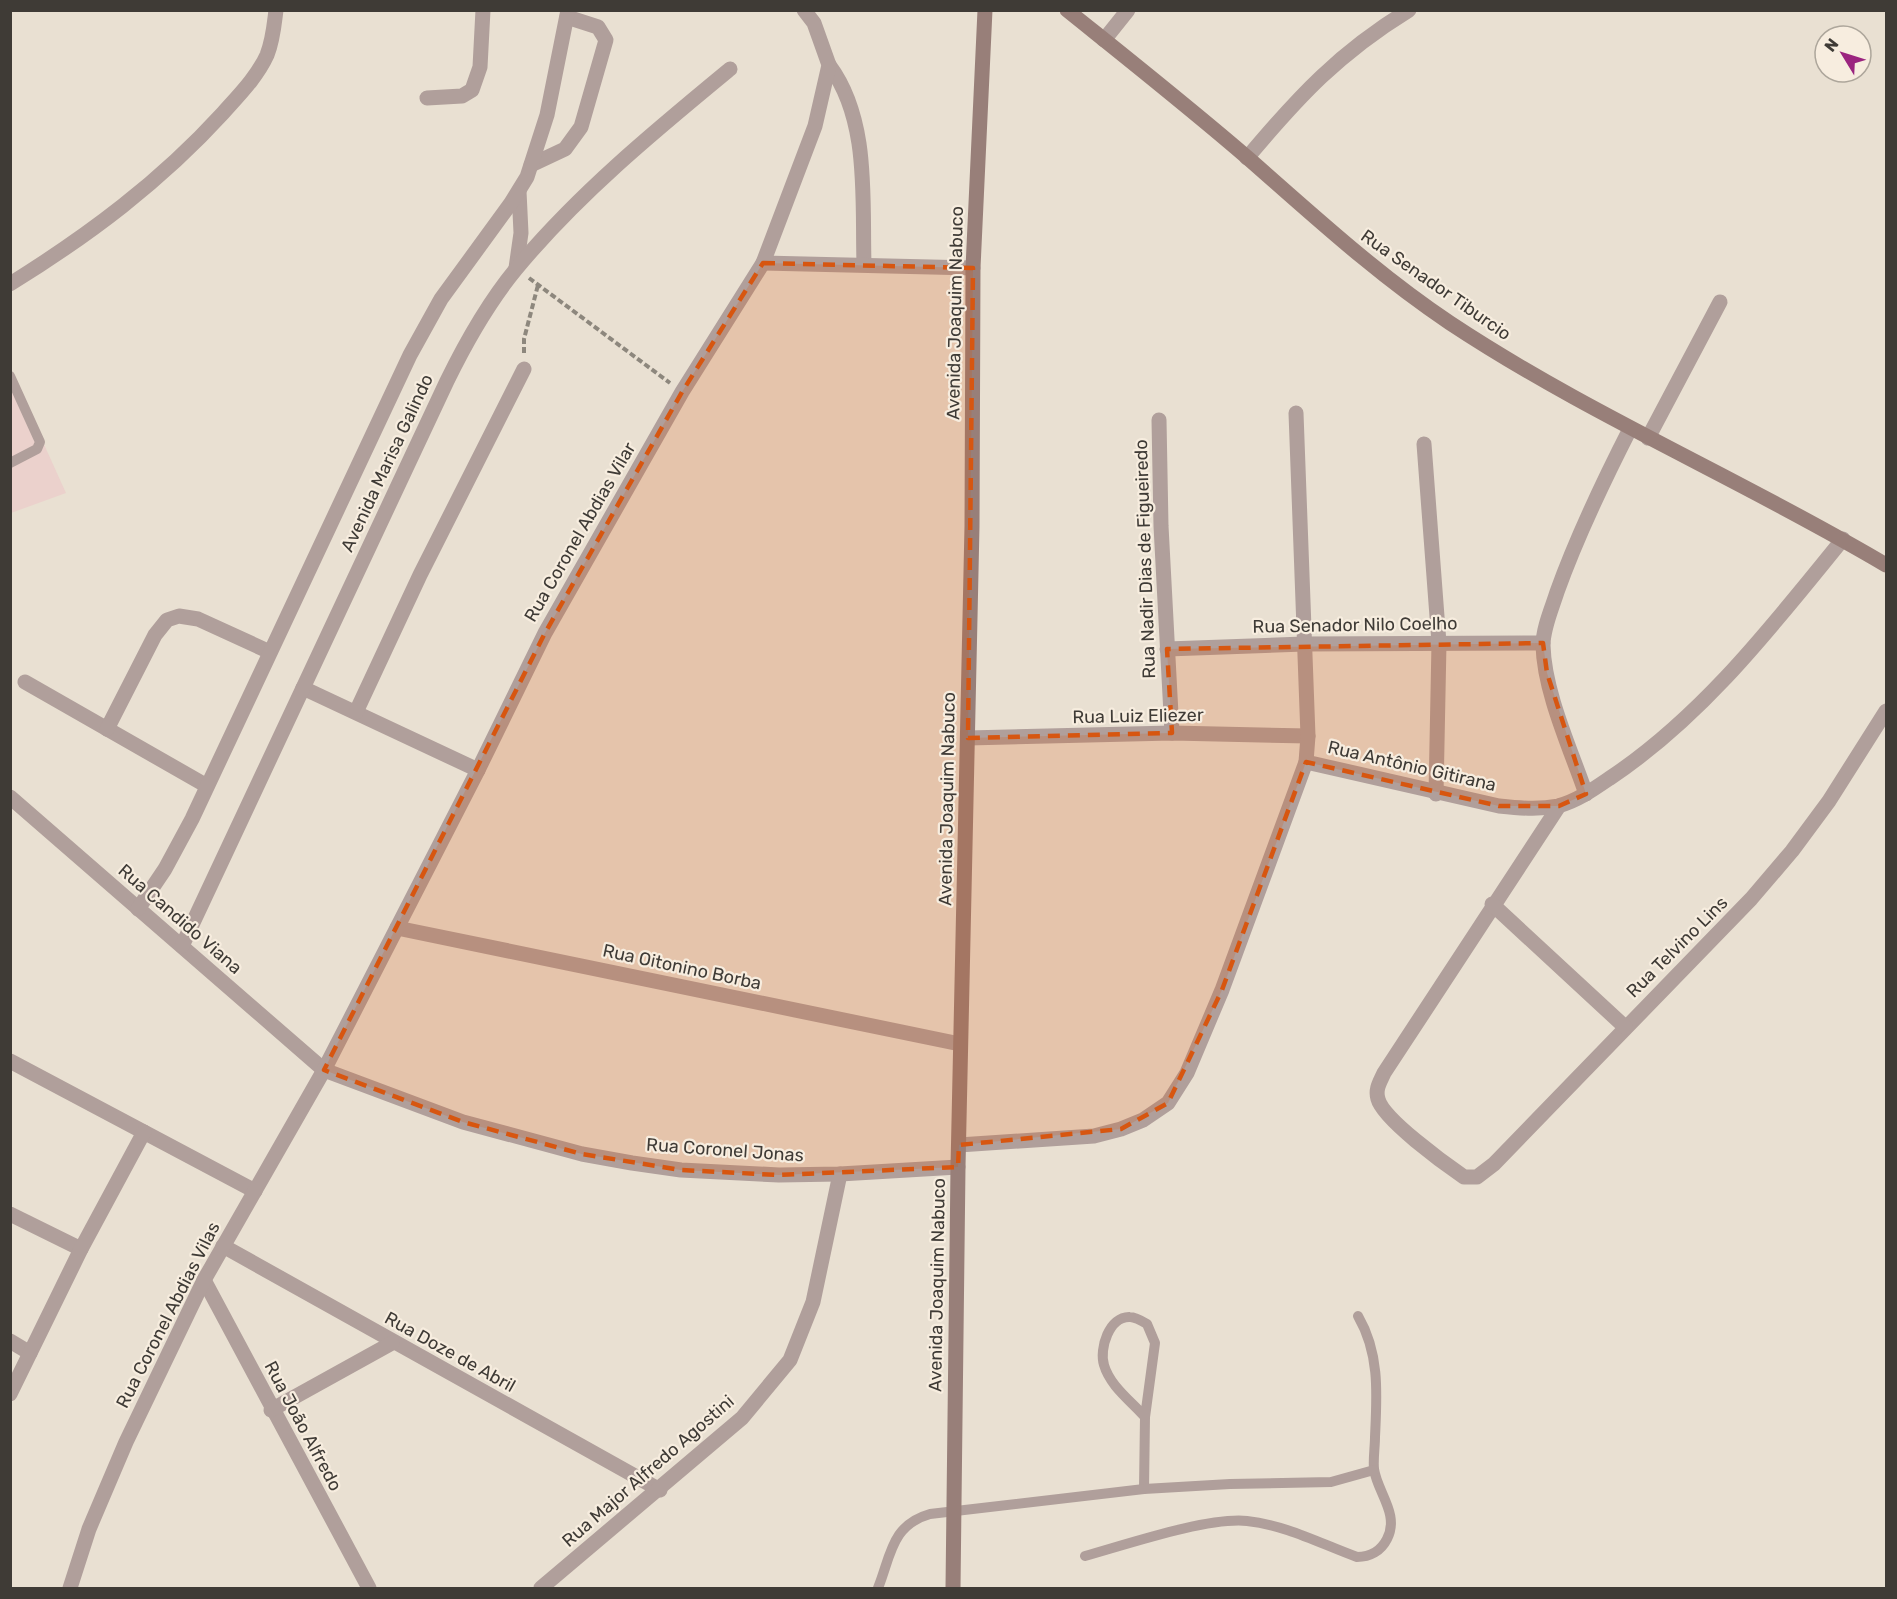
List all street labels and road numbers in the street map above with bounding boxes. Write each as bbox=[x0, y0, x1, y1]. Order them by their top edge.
street label: Avenida Joaquim Nabuco bbox=[942, 206, 968, 420]
street label: Rua Senador Tiburcio bbox=[1357, 225, 1515, 345]
street label: Avenida Marisa Galindo bbox=[336, 371, 438, 555]
street label: Rua Coronel Abdias Vilar bbox=[520, 438, 641, 626]
street label: Rua Nadir Dias de Figueiredo bbox=[1130, 439, 1160, 679]
street label: Rua Senador Nilo Coelho bbox=[1252, 612, 1458, 638]
street label: Avenida Joaquim Nabuco bbox=[934, 692, 960, 906]
street label: Rua Luiz Eliezer bbox=[1072, 704, 1204, 728]
street label: Rua Antônio Gitirana bbox=[1326, 736, 1498, 796]
street label: Rua Candido Viana bbox=[114, 859, 246, 979]
street label: Rua Telvino Lins bbox=[1622, 892, 1732, 1002]
street label: Rua Oitonino Borba bbox=[601, 939, 763, 995]
street label: Rua Coronel Jonas bbox=[646, 1134, 804, 1166]
street label: Avenida Joaquim Nabuco bbox=[924, 1178, 950, 1392]
street label: Rua Coronel Abdias Vilas bbox=[111, 1218, 225, 1412]
street label: Rua Doze de Abril bbox=[381, 1307, 519, 1397]
street label: Rua João Alfredo bbox=[259, 1357, 347, 1495]
street label: Rua Major Alfredo Agostini bbox=[558, 1390, 738, 1552]

